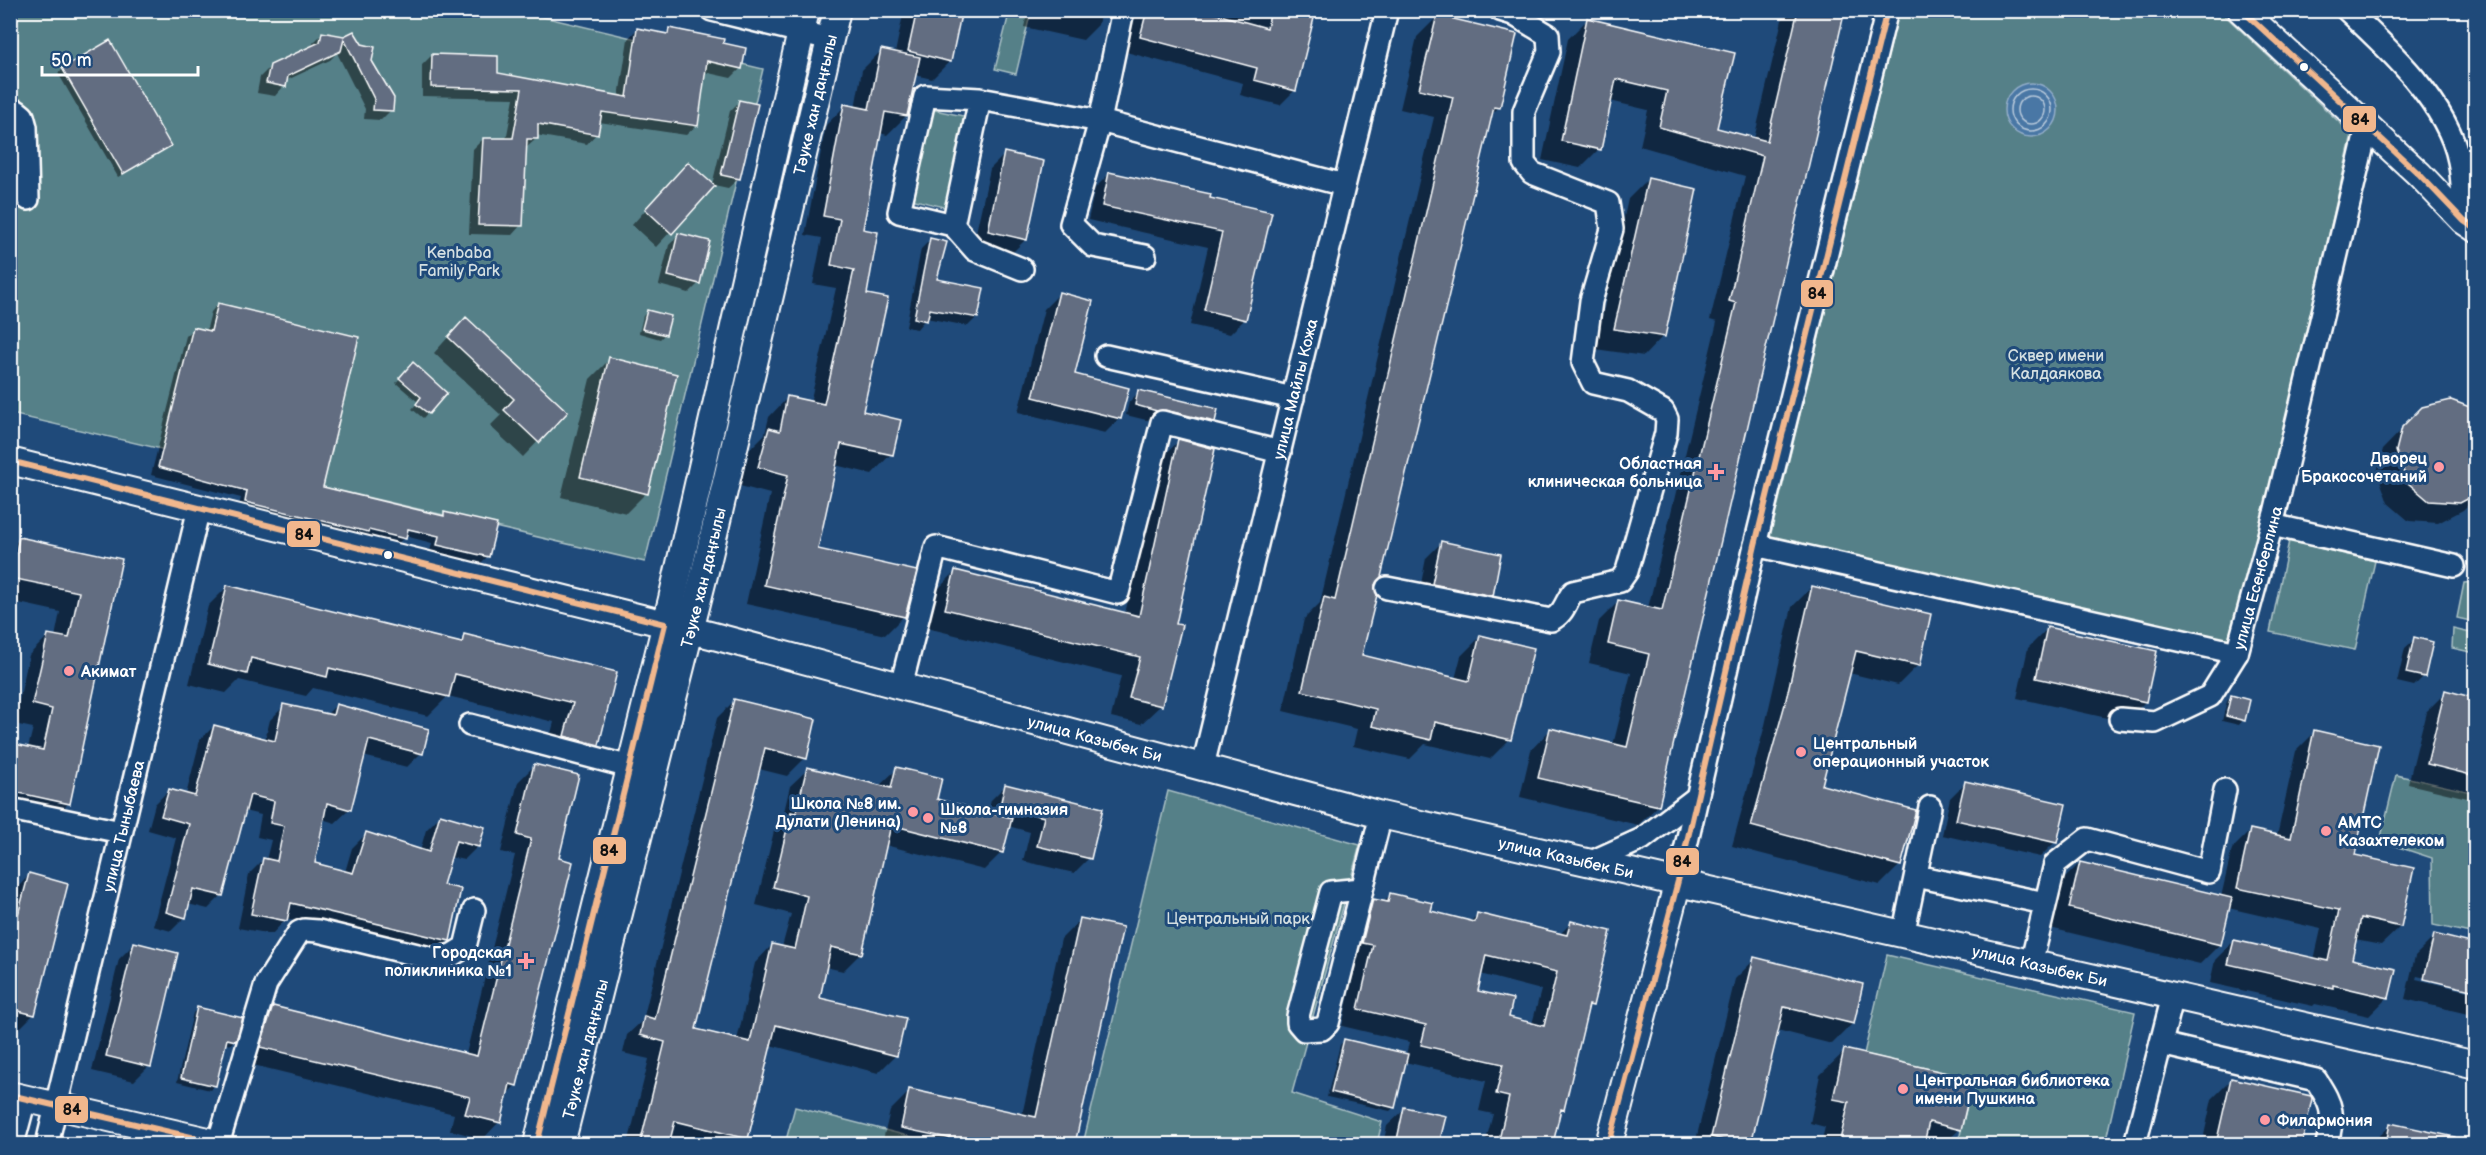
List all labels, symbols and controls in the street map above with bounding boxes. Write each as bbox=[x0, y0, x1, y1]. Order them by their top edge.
street label: Тәуке хан даңғылы bbox=[791, 33, 842, 177]
scale bar bbox=[42, 39, 198, 77]
text: 50 m bbox=[51, 50, 92, 71]
unlabelled marker bbox=[2298, 61, 2310, 73]
line badge: 84 bbox=[2342, 105, 2377, 133]
text: 84 bbox=[2350, 111, 2370, 130]
park label: Kenbaba Family Park bbox=[418, 244, 500, 281]
line badge: 84 bbox=[1800, 279, 1834, 308]
text: 84 bbox=[1807, 285, 1827, 304]
street label: улица Майлы Кожа bbox=[1270, 316, 1323, 462]
park label: Сквер имени Калдаякова bbox=[2008, 347, 2104, 384]
place label: Дворец Бракосочетаний bbox=[2301, 450, 2427, 487]
place label: Областная клиническая больница bbox=[1528, 455, 1703, 492]
marker: Дворец Бракосочетаний bbox=[2432, 460, 2446, 474]
marker: Областная клиническая больница bbox=[1707, 463, 1725, 481]
street label: улица Есенберлина bbox=[2230, 504, 2287, 652]
street label: Тәуке хан даңғылы bbox=[678, 506, 731, 650]
line badge: 84 bbox=[286, 520, 321, 548]
text: 84 bbox=[294, 526, 314, 545]
unlabelled marker bbox=[382, 549, 394, 561]
place label: Акимат bbox=[80, 663, 137, 682]
marker: Акимат bbox=[62, 664, 76, 678]
street label: улица Казыбек Би bbox=[1025, 713, 1164, 767]
place label: Центральный операционный участок bbox=[1813, 735, 1989, 772]
marker: Центральный операционный участок bbox=[1794, 745, 1808, 759]
street label: улица Тыныбаева bbox=[100, 758, 150, 894]
place label: Школа №8 им. Дулати (Ленина) bbox=[776, 795, 901, 832]
place label: Школа-гимназия №8 bbox=[940, 801, 1068, 838]
marker: Школа №8 им. Дулати (Ленина) bbox=[906, 805, 920, 819]
marker: Школа-гимназия №8 bbox=[921, 811, 935, 825]
place label: АМТС Казахтелеком bbox=[2337, 814, 2444, 851]
marker: АМТС Казахтелеком bbox=[2319, 824, 2333, 838]
street label: улица Казыбек Би bbox=[1496, 834, 1635, 883]
line badge: 84 bbox=[592, 836, 627, 865]
text: 84 bbox=[599, 842, 619, 861]
line badge: 84 bbox=[1665, 847, 1700, 876]
text: 84 bbox=[1672, 853, 1692, 872]
park label: Центральный парк bbox=[1166, 910, 1310, 929]
street label: улица Казыбек Би bbox=[1970, 942, 2109, 992]
place label: Городская поликлиника №1 bbox=[384, 944, 512, 981]
marker: Городская поликлиника №1 bbox=[517, 952, 535, 970]
street label: Тәуке хан даңғылы bbox=[560, 977, 613, 1121]
place label: Центральная библиотека имени Пушкина bbox=[1915, 1072, 2110, 1109]
marker: Центральная библиотека имени Пушкина bbox=[1896, 1082, 1910, 1096]
line badge: 84 bbox=[54, 1095, 89, 1124]
text: 84 bbox=[62, 1101, 82, 1120]
place label: Филармония bbox=[2277, 1112, 2373, 1131]
marker: Филармония bbox=[2258, 1113, 2272, 1127]

